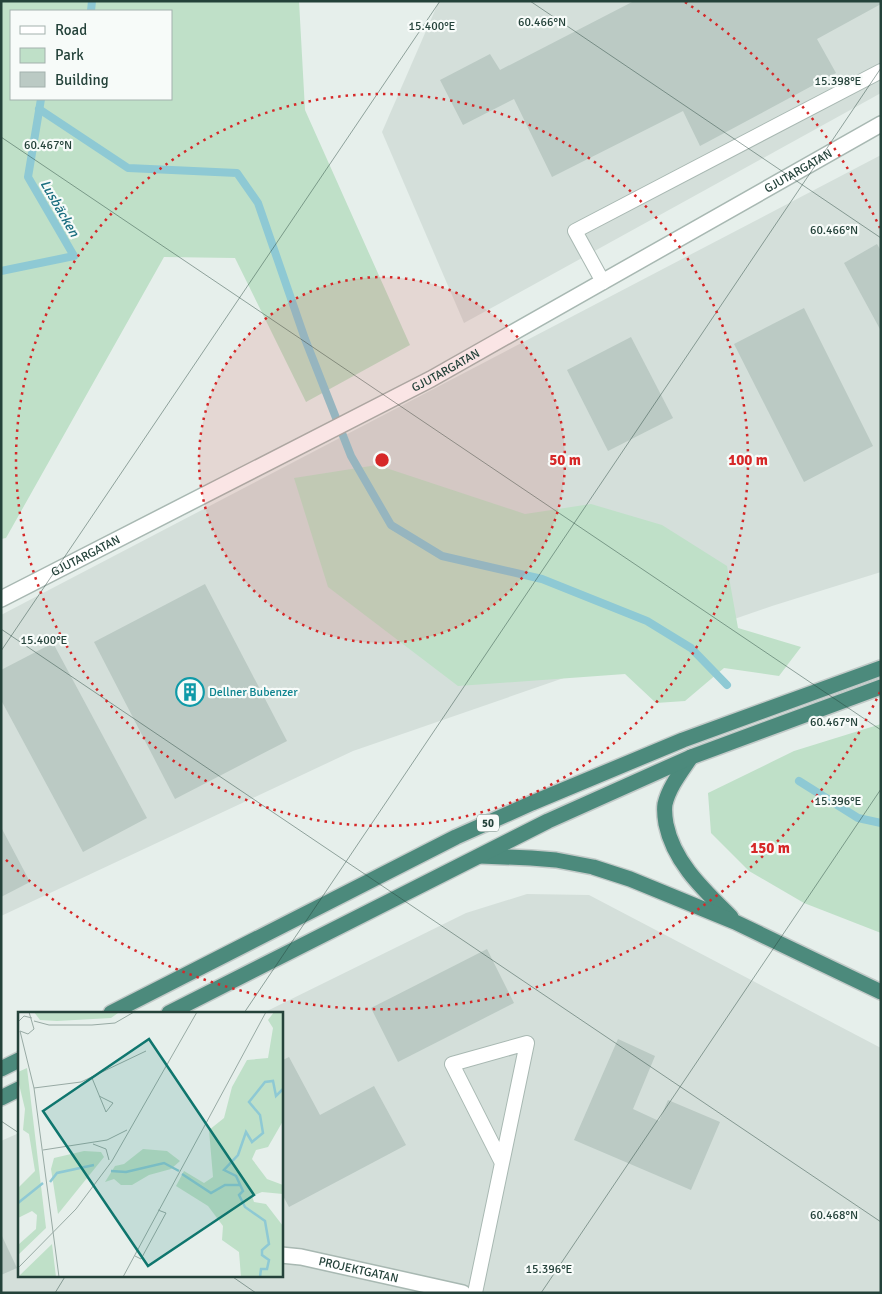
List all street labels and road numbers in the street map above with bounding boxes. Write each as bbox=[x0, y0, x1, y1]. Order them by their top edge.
street label: GJUTARGATAN bbox=[762, 146, 835, 197]
street label: GJUTARGATAN bbox=[409, 346, 483, 396]
street label: GJUTARGATAN bbox=[49, 532, 123, 580]
road number: 50 bbox=[477, 814, 499, 831]
street label: PROJEKTGATAN bbox=[317, 1254, 400, 1286]

